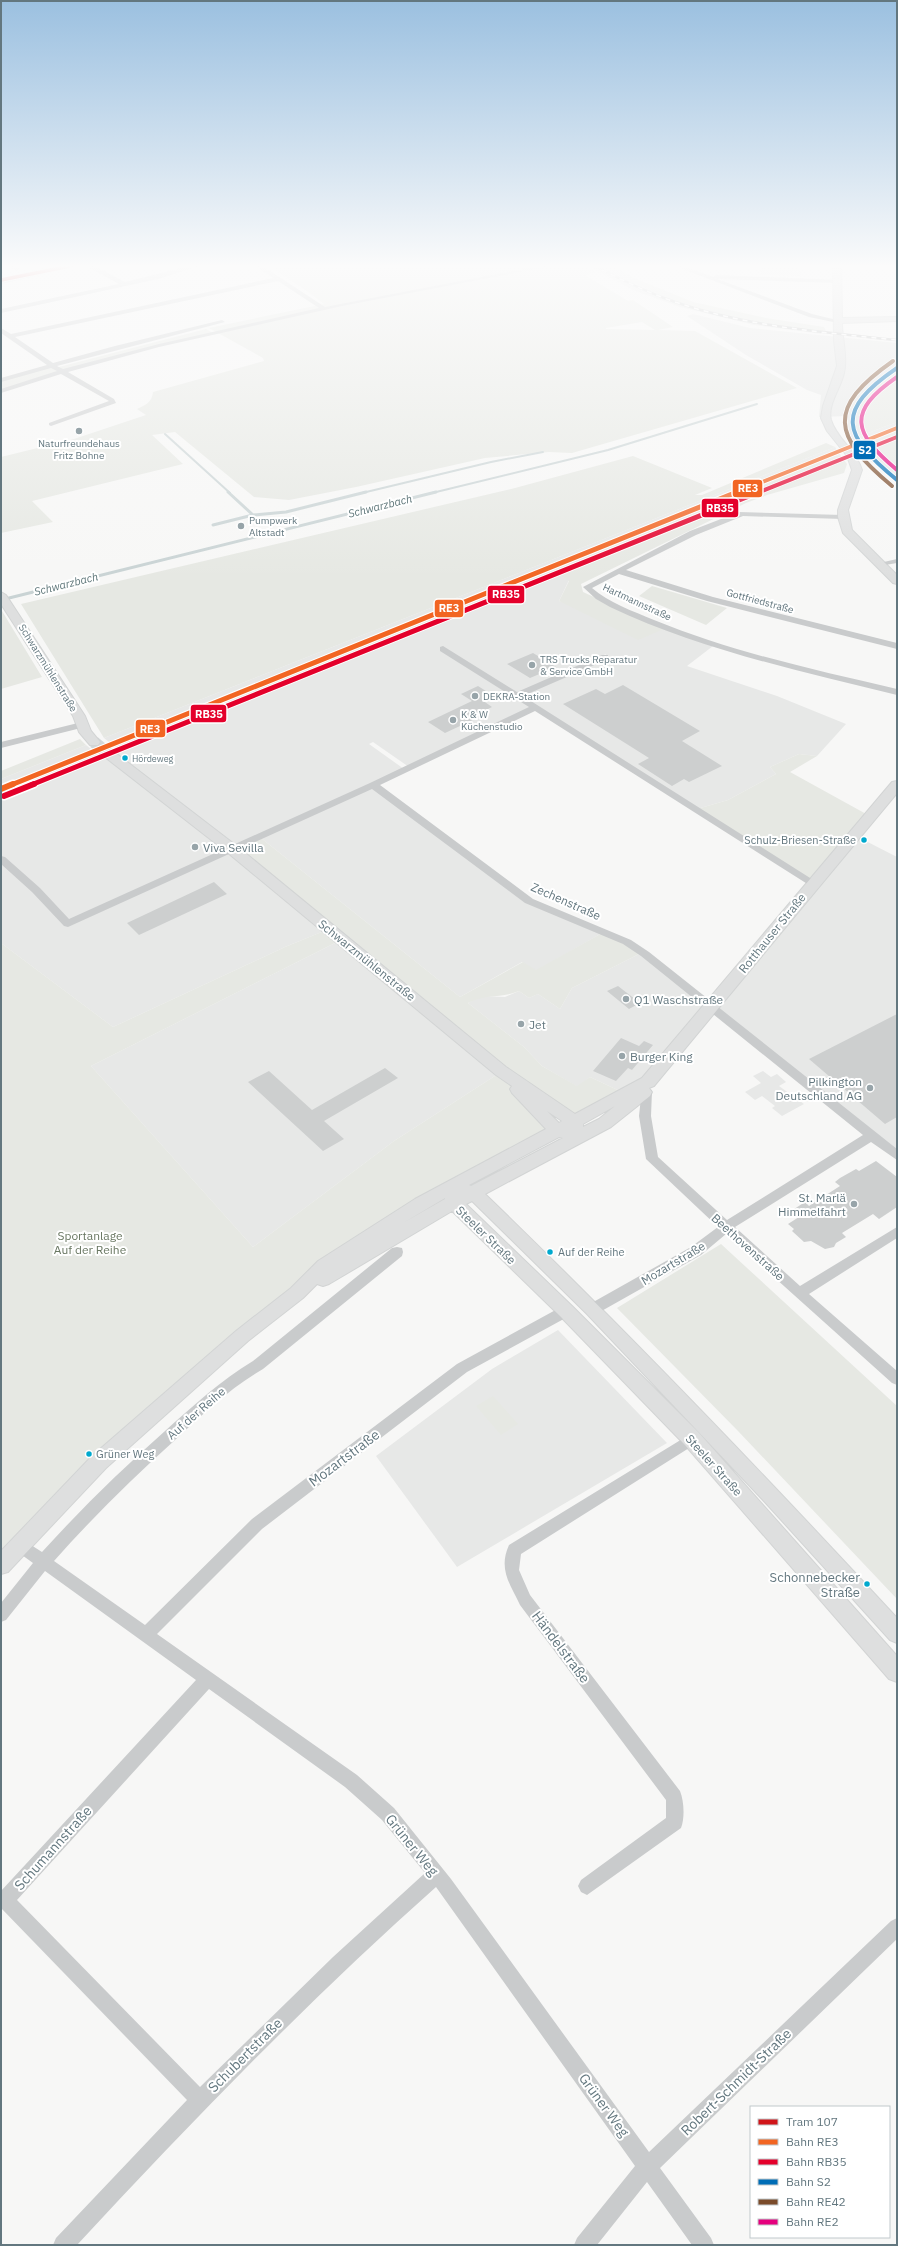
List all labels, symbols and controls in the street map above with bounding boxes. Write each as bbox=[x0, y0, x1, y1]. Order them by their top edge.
marker: Naturfreundehaus Fritz Bohne bbox=[74, 426, 84, 436]
place label: Naturfreundehaus Fritz Bohne bbox=[38, 437, 120, 462]
line badge: S2 bbox=[853, 440, 876, 460]
text: S2 bbox=[858, 443, 872, 457]
line badge: RE3 bbox=[732, 479, 763, 498]
text: RE3 bbox=[738, 481, 758, 495]
water label: Schwarzbach bbox=[347, 491, 413, 521]
line badge: RB35 bbox=[701, 498, 739, 518]
text: RB35 bbox=[706, 501, 734, 515]
place label: Pumpwerk Altstadt bbox=[249, 514, 298, 539]
marker: Pumpwerk Altstadt bbox=[236, 521, 246, 531]
water label: Schwarzbach bbox=[33, 569, 99, 599]
street label: Hartmannstraße bbox=[601, 580, 674, 624]
line badge: RB35 bbox=[487, 585, 525, 604]
street label: Gottfriedstraße bbox=[725, 586, 796, 616]
text: RB35 bbox=[492, 587, 520, 601]
line badge: RE3 bbox=[434, 599, 464, 618]
text: RE3 bbox=[439, 601, 459, 615]
street label: Schwarzmühlenstraße bbox=[16, 622, 81, 715]
place label: TRS Trucks Reparatur & Service GmbH bbox=[540, 653, 637, 678]
marker: TRS Trucks Reparatur & Service GmbH bbox=[527, 660, 537, 670]
place label: DEKRA-Station bbox=[483, 690, 550, 703]
marker: DEKRA-Station bbox=[470, 691, 480, 701]
line badge: RB35 bbox=[190, 704, 227, 723]
text: RB35 bbox=[195, 707, 223, 721]
place label: K & W Küchenstudio bbox=[461, 708, 523, 733]
marker: K & W Küchenstudio bbox=[448, 715, 458, 725]
line badge: RE3 bbox=[135, 719, 166, 738]
text: RE3 bbox=[140, 722, 160, 736]
marker: Hördeweg bbox=[120, 753, 130, 763]
place label: Hördeweg bbox=[132, 753, 174, 764]
place label: Schulz-Briesen-Straße bbox=[744, 833, 856, 847]
marker: Schulz-Briesen-Straße bbox=[859, 835, 869, 845]
place label: Viva Sevilla bbox=[203, 840, 264, 855]
marker: Viva Sevilla bbox=[190, 842, 200, 852]
street label: Zechenstraße bbox=[529, 879, 604, 923]
street label: Rotthauser Straße bbox=[735, 890, 809, 976]
street label: Schwarzmühlenstraße bbox=[315, 916, 419, 1004]
place label: Q1 Waschstraße bbox=[634, 992, 724, 1007]
marker: Q1 Waschstraße bbox=[621, 994, 631, 1004]
place label: Jet bbox=[529, 1017, 546, 1032]
marker: Jet bbox=[516, 1019, 526, 1029]
place label: Burger King bbox=[630, 1049, 693, 1064]
marker: Burger King bbox=[617, 1051, 627, 1061]
place label: Pilkington Deutschland AG bbox=[776, 1074, 862, 1103]
marker: Pilkington Deutschland AG bbox=[865, 1083, 875, 1093]
place label: St. Marlä Himmelfahrt bbox=[778, 1190, 847, 1219]
marker: St. Marlä Himmelfahrt bbox=[849, 1199, 859, 1209]
street label: Steeler Straße bbox=[453, 1203, 519, 1268]
street label: Beethovenstraße bbox=[708, 1210, 788, 1284]
park label: Sportanlage Auf der Reihe bbox=[54, 1228, 127, 1257]
street label: Mozartstraße bbox=[638, 1238, 708, 1288]
place label: Auf der Reihe bbox=[558, 1245, 624, 1259]
marker: Auf der Reihe bbox=[545, 1247, 555, 1257]
street label: Auf der Reihe bbox=[164, 1383, 229, 1442]
street label: Mozartstraße bbox=[305, 1425, 383, 1490]
street label: Steeler Straße bbox=[682, 1431, 746, 1499]
place label: Grüner Weg bbox=[96, 1447, 155, 1461]
marker: Grüner Weg bbox=[84, 1449, 94, 1459]
place label: Schonnebecker Straße bbox=[770, 1569, 860, 1601]
marker: Schonnebecker Straße bbox=[862, 1579, 872, 1589]
street label: Händelstraße bbox=[528, 1607, 594, 1687]
street label: Schumannstraße bbox=[10, 1802, 96, 1894]
street label: Grüner Weg bbox=[382, 1810, 443, 1880]
street label: Schubertstraße bbox=[204, 2014, 286, 2096]
street label: Robert-Schmidt-Straße bbox=[677, 2024, 795, 2139]
street label: Grüner Weg bbox=[575, 2070, 633, 2141]
legend bbox=[750, 2106, 890, 2238]
text: Tram 107 bbox=[786, 2114, 838, 2129]
text: Bahn RE3 bbox=[786, 2134, 839, 2149]
text: Bahn RB35 bbox=[786, 2154, 847, 2169]
text: Bahn S2 bbox=[786, 2174, 831, 2189]
text: Bahn RE42 bbox=[786, 2194, 846, 2209]
text: Bahn RE2 bbox=[786, 2214, 839, 2229]

